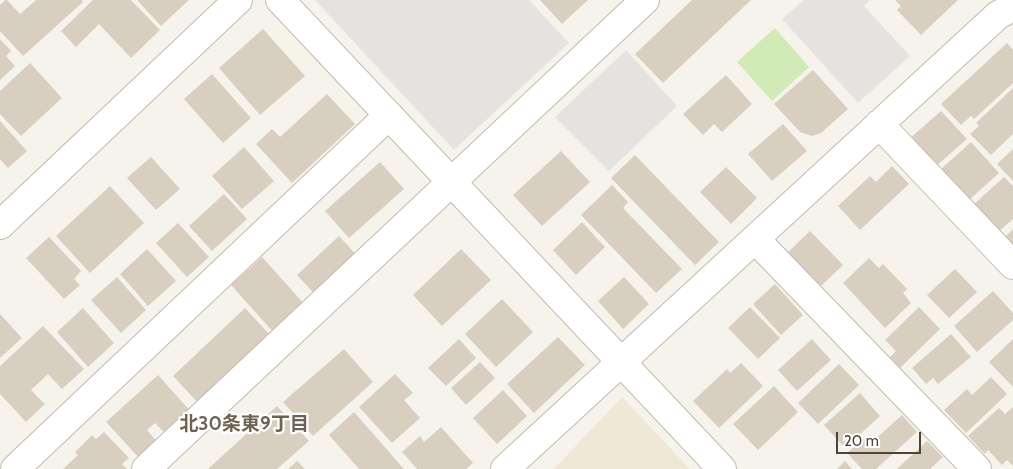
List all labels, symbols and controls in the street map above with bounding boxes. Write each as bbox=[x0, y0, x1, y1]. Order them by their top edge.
district label: 北30条東9丁目 bbox=[179, 413, 309, 435]
scale bar bbox=[838, 422, 923, 454]
text: 20 m bbox=[844, 432, 879, 450]

